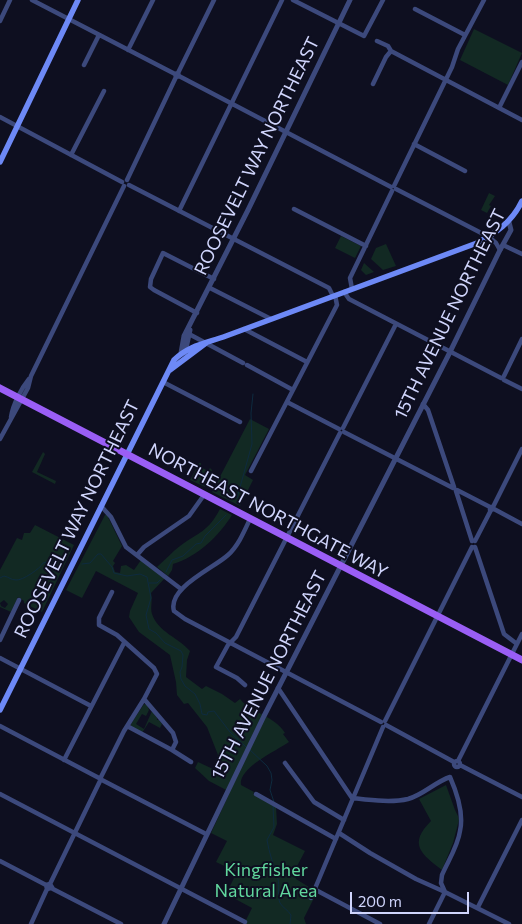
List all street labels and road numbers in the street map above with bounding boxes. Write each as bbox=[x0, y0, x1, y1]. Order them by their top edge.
street label: ROOSEVELT WAY NORTHEAST bbox=[190, 33, 324, 279]
street label: 15TH AVENUE NORTHEAST bbox=[390, 205, 510, 423]
street label: ROOSEVELT WAY NORTHEAST bbox=[10, 396, 144, 642]
street label: NORTHEAST NORTHGATE WAY bbox=[145, 439, 391, 583]
street label: 15TH AVENUE NORTHEAST bbox=[207, 567, 331, 783]

